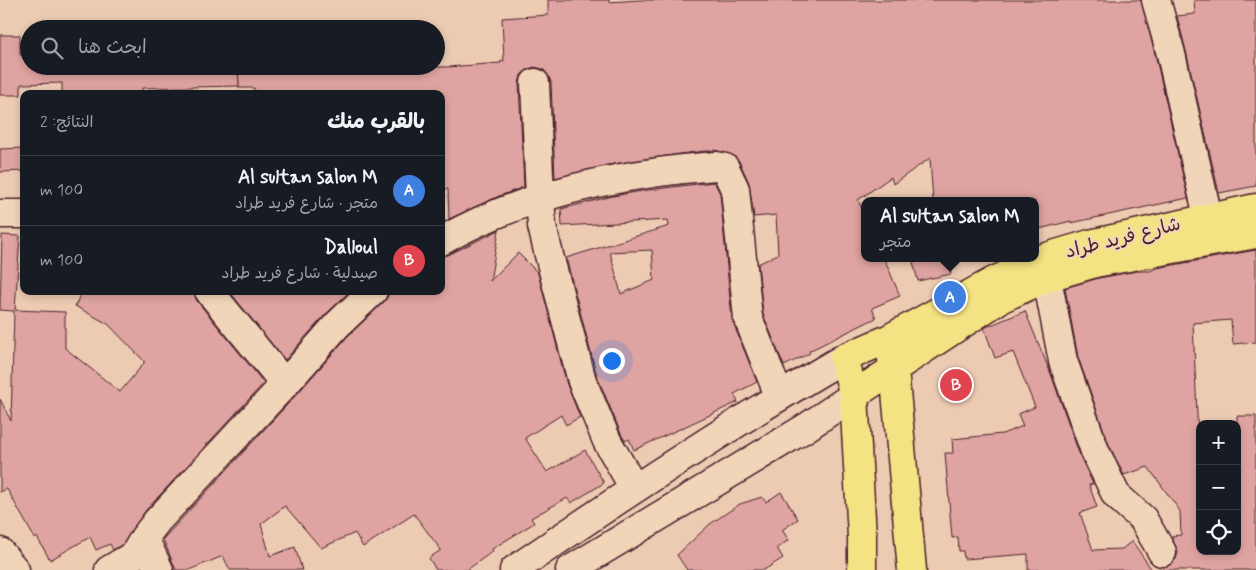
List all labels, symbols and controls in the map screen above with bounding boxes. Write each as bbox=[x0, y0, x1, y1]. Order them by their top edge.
search box bbox=[20, 20, 445, 75]
icon: search bbox=[38, 34, 66, 62]
text: ابحث هنا bbox=[78, 35, 147, 60]
text: بالقرب منك bbox=[327, 108, 425, 136]
text: النتائج: 2 bbox=[40, 112, 93, 133]
text: Al sultan salon M bbox=[238, 165, 378, 190]
text: 100 m bbox=[40, 180, 83, 201]
text: A bbox=[404, 180, 414, 201]
text: متجر · شارع فريد طراد bbox=[235, 193, 378, 214]
popup bbox=[861, 197, 1039, 262]
text: Al sultan salon M bbox=[880, 204, 1020, 229]
street label: شارع فريد طراد bbox=[1063, 212, 1183, 264]
text: متجر bbox=[880, 232, 911, 253]
text: Dalloul bbox=[324, 235, 378, 260]
text: 100 m bbox=[40, 250, 83, 271]
text: B bbox=[404, 250, 414, 271]
text: صيدلية · شارع فريد طراد bbox=[221, 263, 378, 284]
pin: A bbox=[934, 278, 966, 316]
your location bbox=[599, 348, 625, 374]
pin: B bbox=[940, 366, 972, 404]
map controls bbox=[1196, 420, 1241, 555]
button: + bbox=[1196, 420, 1241, 465]
button: − bbox=[1196, 465, 1241, 510]
button: locate bbox=[1196, 510, 1241, 555]

